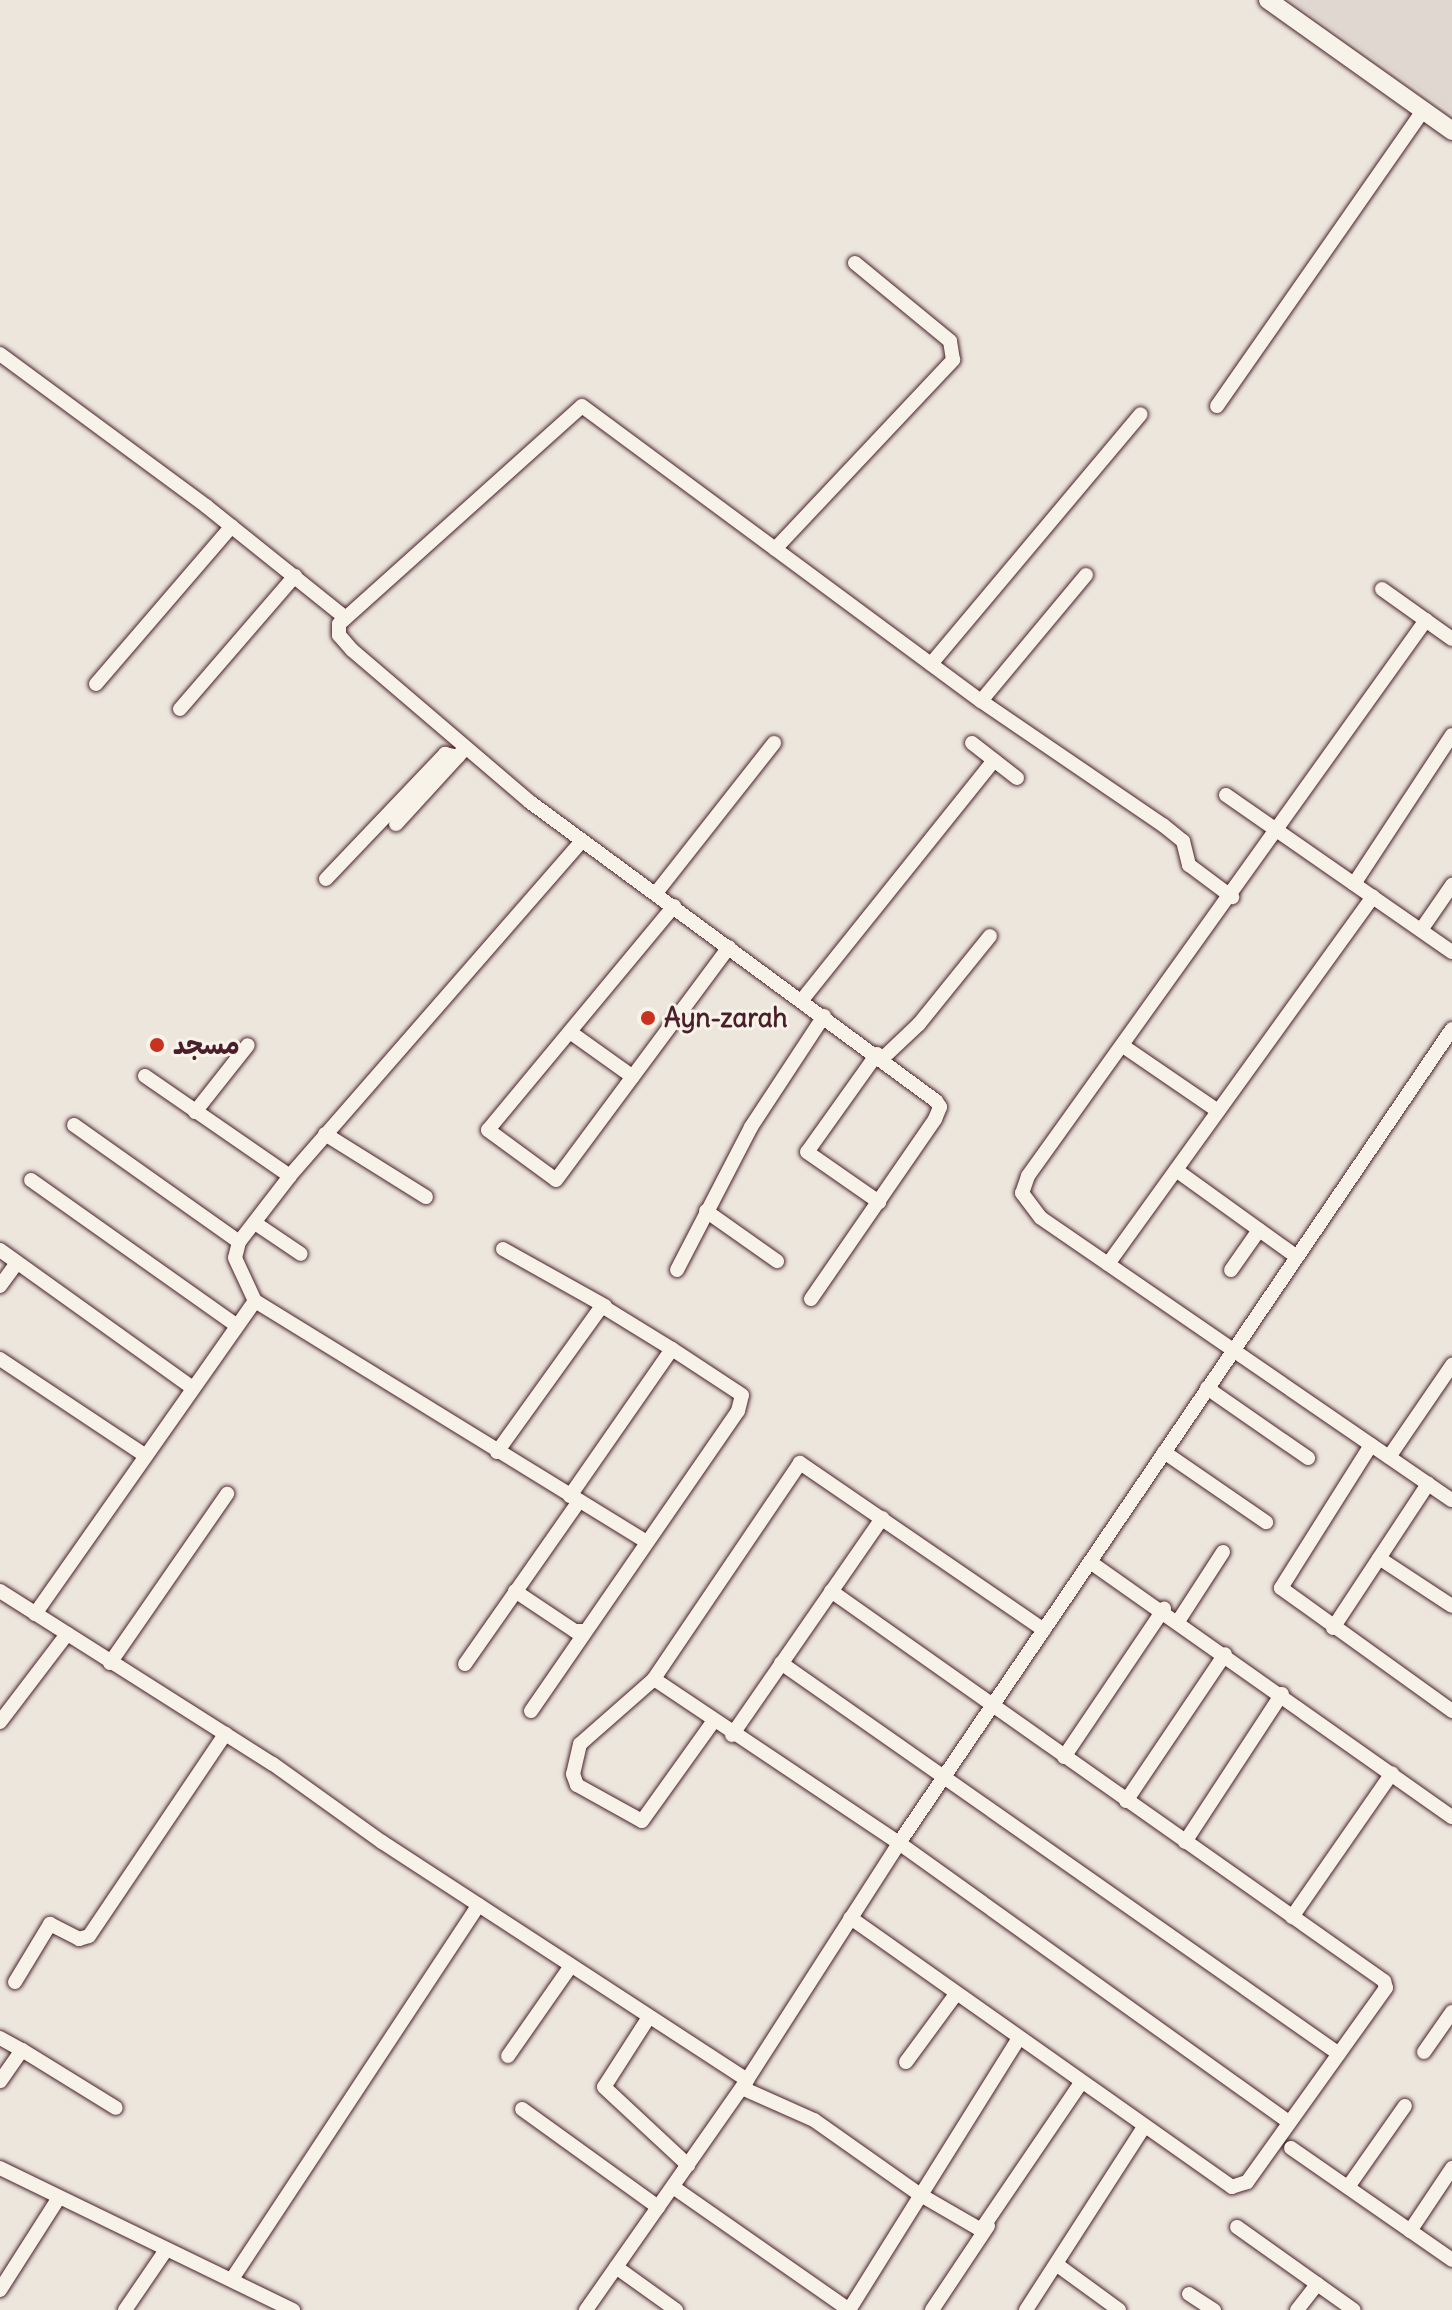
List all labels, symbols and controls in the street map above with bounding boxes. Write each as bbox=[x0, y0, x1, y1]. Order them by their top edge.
place label: Ayn-zarah bbox=[664, 1002, 788, 1034]
marker: Ayn-zarah bbox=[639, 1009, 657, 1027]
place label: مسجد bbox=[173, 1029, 240, 1061]
marker: مسجد bbox=[148, 1036, 166, 1054]

